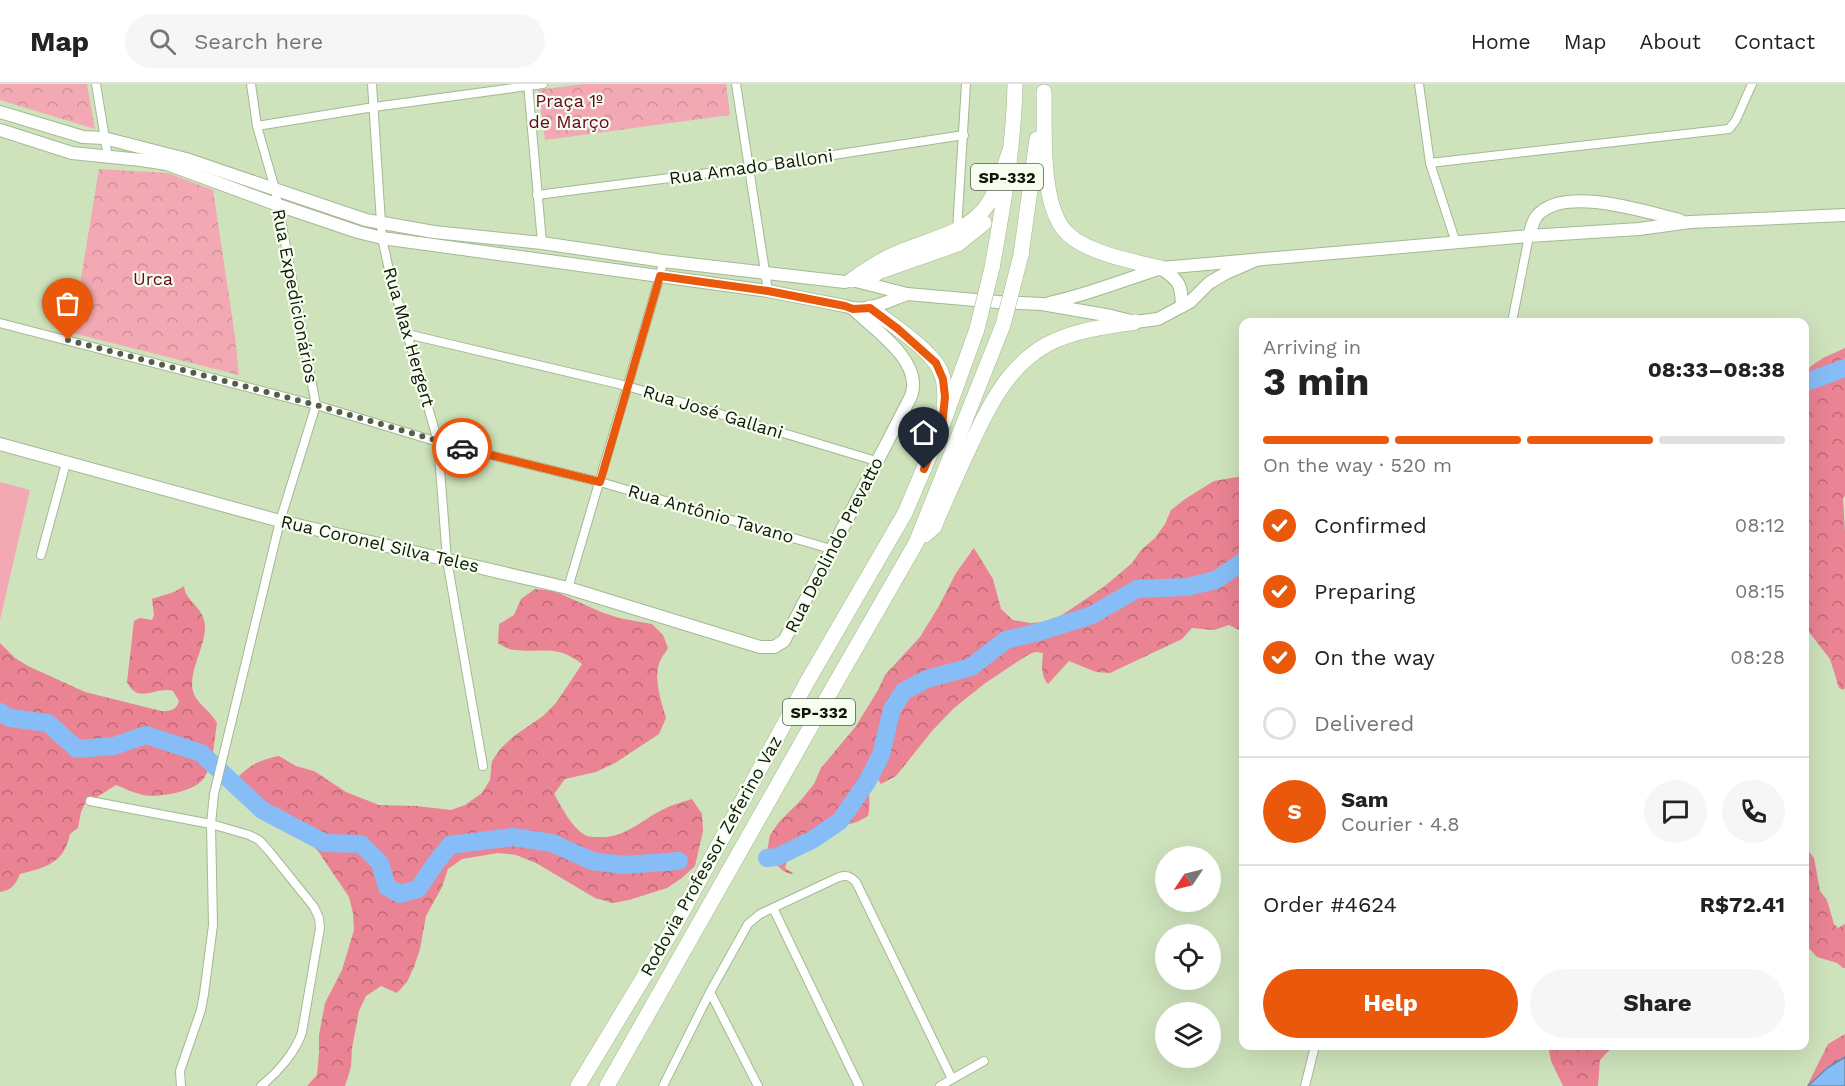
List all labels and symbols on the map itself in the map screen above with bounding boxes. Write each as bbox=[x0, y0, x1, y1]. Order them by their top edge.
park label: Praça 1º de Março bbox=[528, 90, 610, 132]
street label: Rua Amado Balloni bbox=[668, 145, 834, 188]
road number: SP-332 bbox=[971, 164, 1043, 190]
street label: Rua Expedicionários bbox=[268, 207, 323, 385]
street label: Rua Max Hergert bbox=[380, 265, 440, 410]
park label: Urca bbox=[133, 268, 173, 289]
pin bbox=[42, 278, 93, 340]
street label: Rua José Gallani bbox=[640, 380, 786, 443]
pin bbox=[898, 407, 949, 469]
courier bbox=[432, 418, 492, 478]
street label: Rua Deolindo Prevatto bbox=[780, 453, 887, 636]
street label: Rua Antônio Tavano bbox=[626, 480, 797, 547]
street label: Rua Coronel Silva Teles bbox=[279, 510, 481, 577]
road number: SP-332 bbox=[783, 699, 855, 725]
street label: Rodovia Professor Zeferino Vaz bbox=[636, 732, 786, 980]
north arrow bbox=[1155, 846, 1221, 912]

